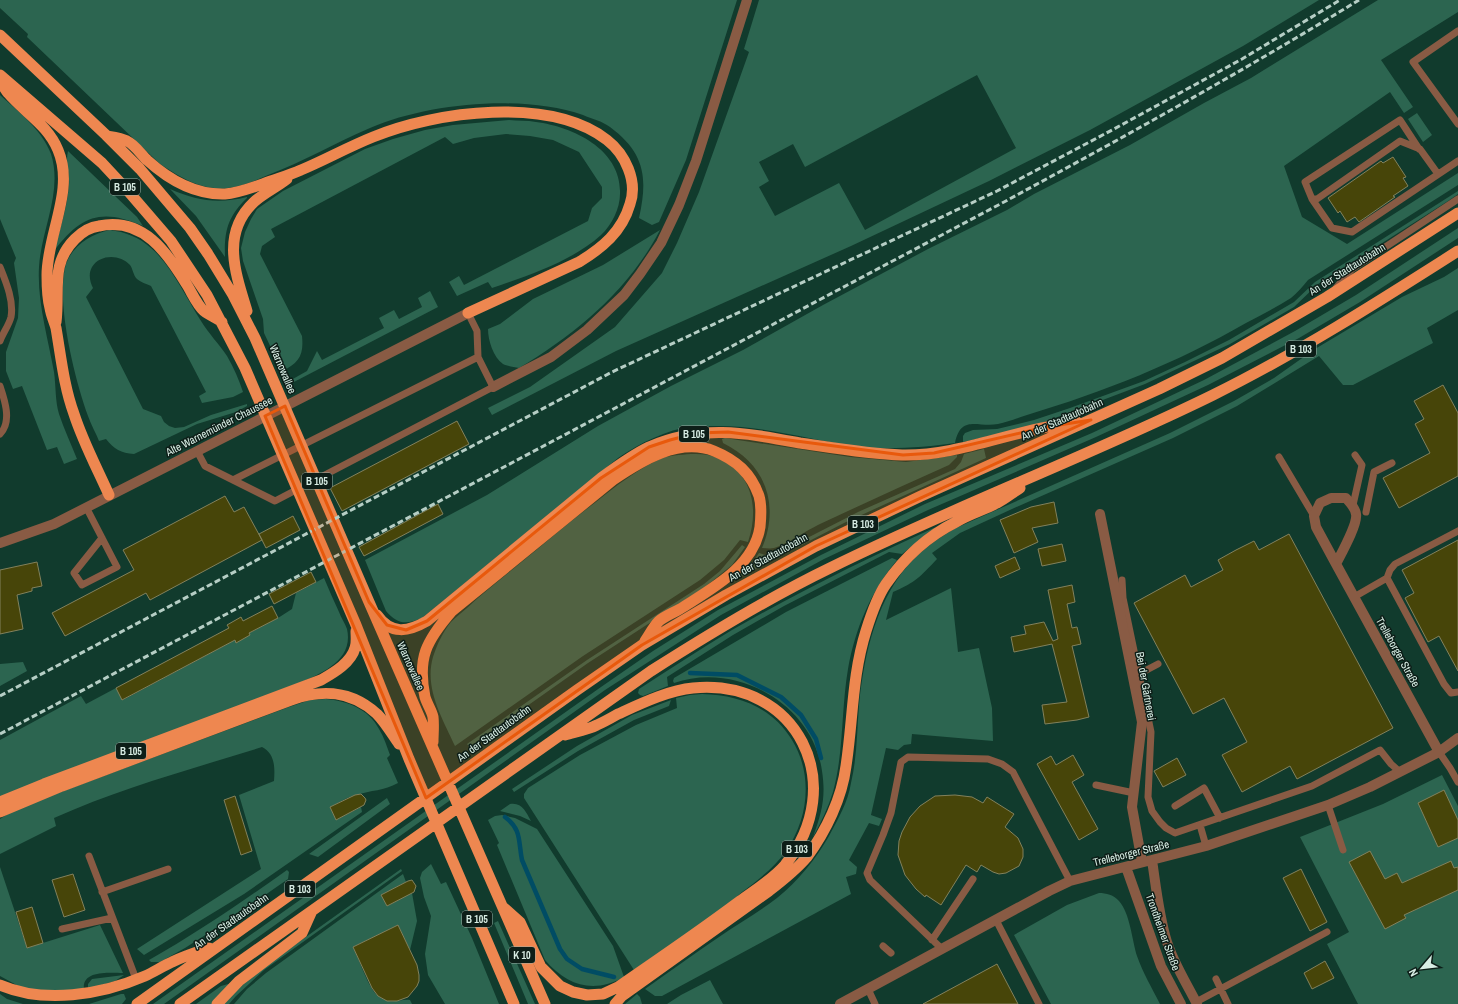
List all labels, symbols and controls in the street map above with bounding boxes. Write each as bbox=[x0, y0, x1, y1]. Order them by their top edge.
road number: B 105 bbox=[110, 179, 140, 195]
street label: An der Stadtautobahn bbox=[1305, 240, 1388, 299]
road number: B 103 bbox=[1286, 341, 1316, 357]
street label: Warnowallee bbox=[266, 342, 300, 396]
street label: Alte Warnemünder Chaussee bbox=[162, 393, 275, 459]
street label: An der Stadtautobahn bbox=[1018, 395, 1105, 444]
road number: B 105 bbox=[679, 426, 709, 442]
road number: B 105 bbox=[302, 473, 332, 489]
road number: B 103 bbox=[848, 516, 878, 532]
street label: An der Stadtautobahn bbox=[725, 530, 810, 585]
street label: Trelleborger Straße bbox=[1373, 615, 1423, 689]
street label: Warnowallee bbox=[394, 639, 428, 693]
street label: Bei der Gärtnerei bbox=[1133, 650, 1159, 722]
street label: An der Stadtautobahn bbox=[454, 702, 534, 765]
road number: B 105 bbox=[116, 743, 146, 759]
street label: Trelleborger Straße bbox=[1092, 837, 1170, 869]
road number: B 103 bbox=[782, 841, 812, 857]
road number: B 103 bbox=[285, 881, 315, 897]
street label: An der Stadtautobahn bbox=[190, 890, 271, 952]
street label: Trondheimer Straße bbox=[1143, 892, 1183, 972]
road number: B 105 bbox=[462, 911, 492, 927]
road number: K 10 bbox=[509, 947, 535, 963]
north arrow bbox=[1402, 948, 1442, 988]
text: N bbox=[1405, 967, 1421, 979]

